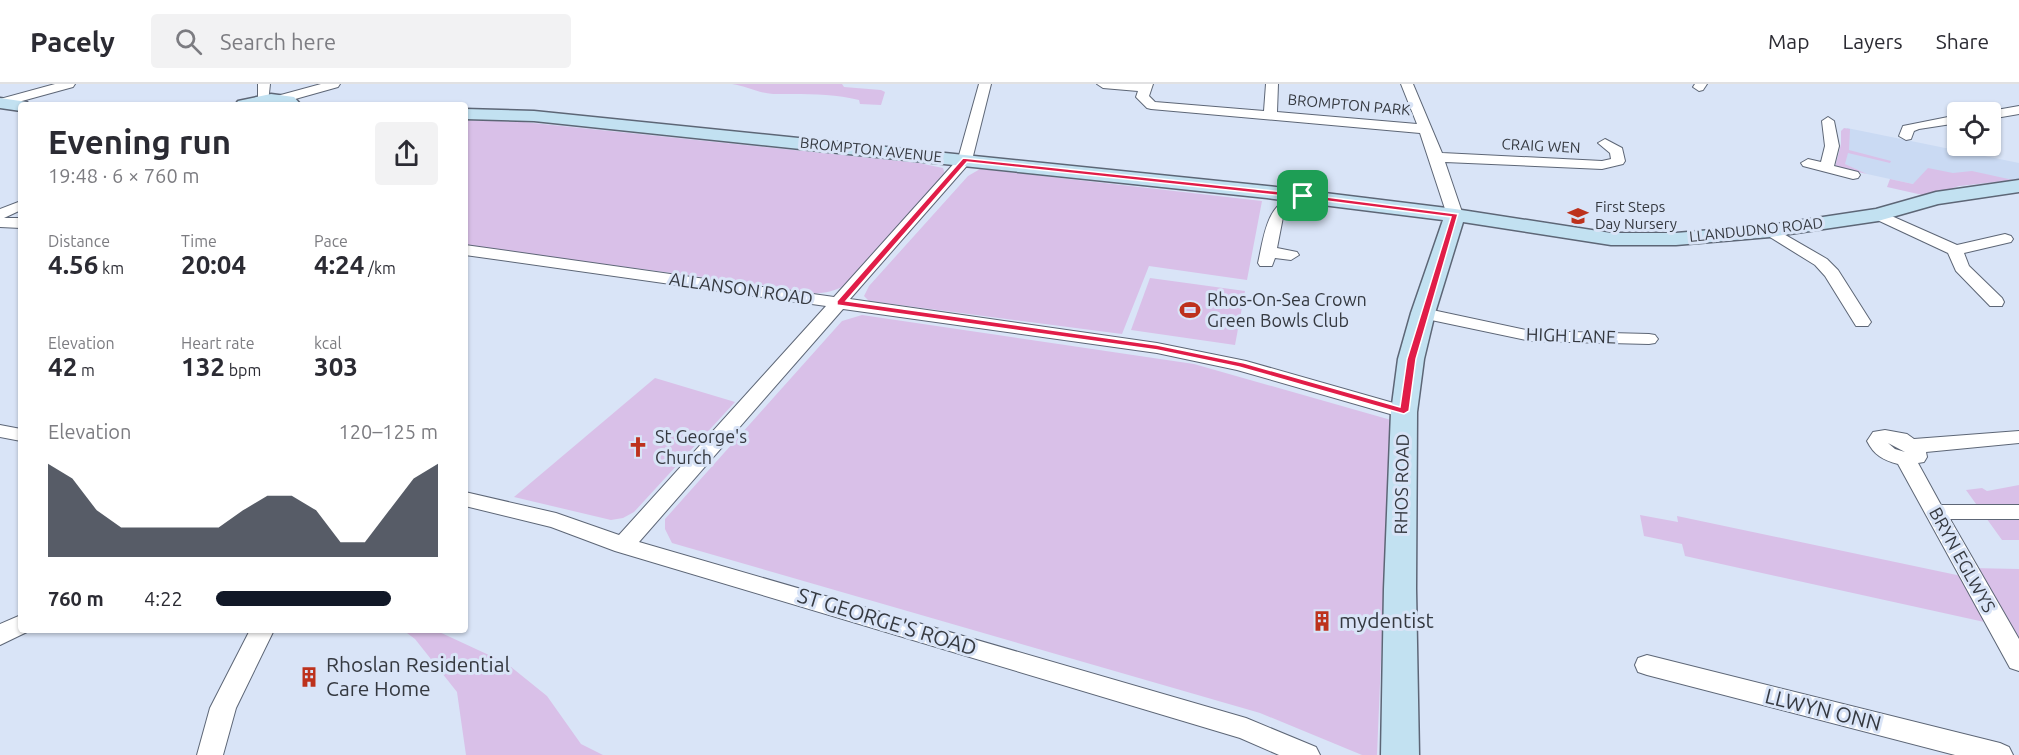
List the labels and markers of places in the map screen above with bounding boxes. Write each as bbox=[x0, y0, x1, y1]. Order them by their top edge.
pin bbox=[1277, 170, 1328, 221]
place label: First Steps Day Nursery bbox=[1595, 198, 1677, 232]
school or university icon: First Steps Day Nursery bbox=[1566, 204, 1590, 228]
place label: Rhos-On-Sea Crown Green Bowls Club bbox=[1207, 289, 1367, 330]
sports icon: Rhos-On-Sea Crown Green Bowls Club bbox=[1178, 298, 1202, 322]
place label: St George's Church bbox=[655, 426, 747, 467]
church icon: St George's Church bbox=[626, 435, 650, 459]
place label: mydentist bbox=[1339, 608, 1434, 632]
building icon: mydentist bbox=[1310, 609, 1334, 633]
place label: Rhoslan Residential Care Home bbox=[326, 652, 510, 700]
building icon: Rhoslan Residential Care Home bbox=[297, 665, 321, 689]

